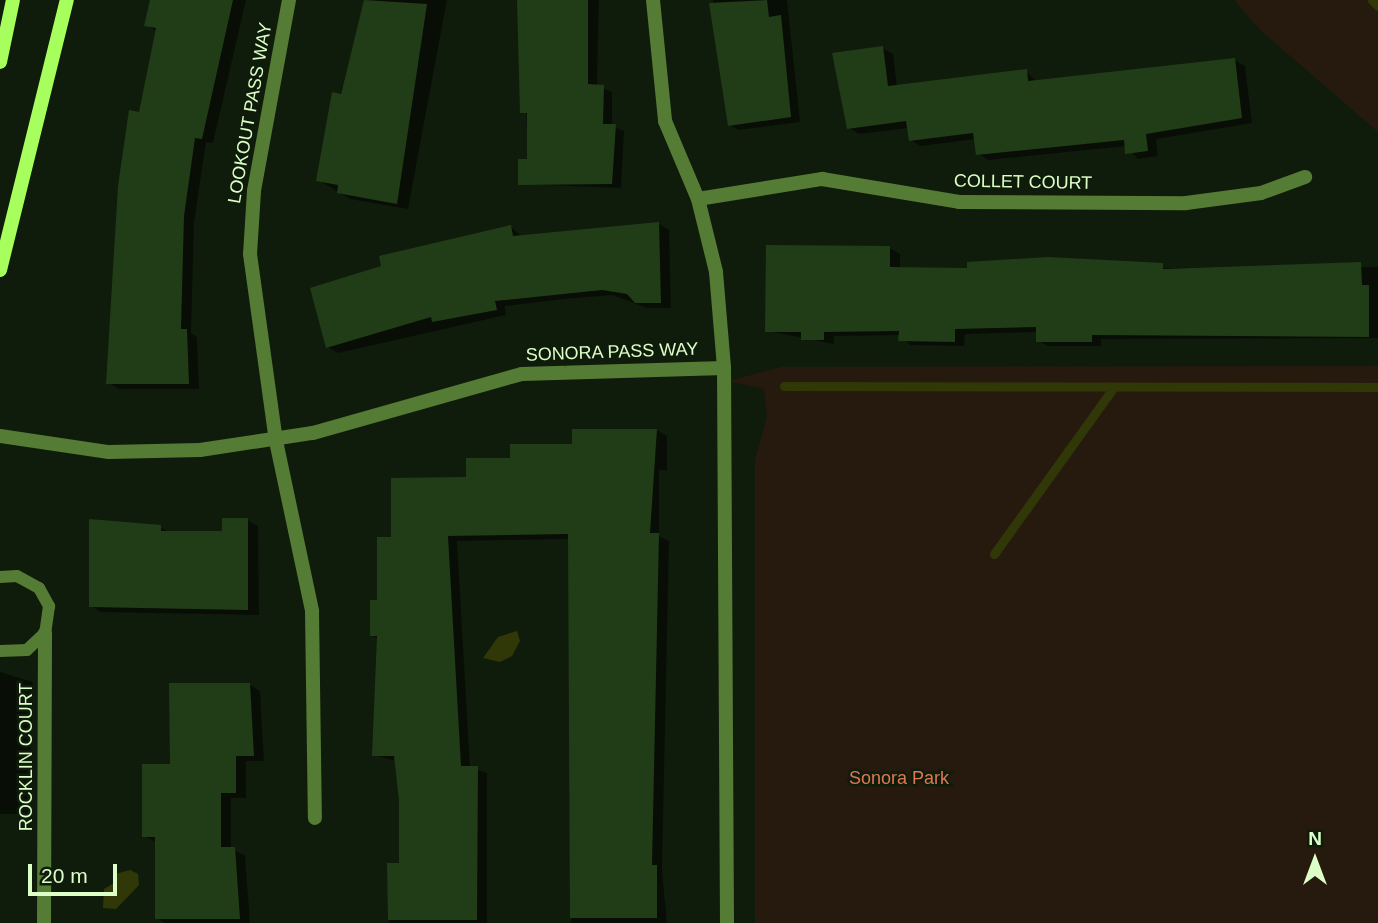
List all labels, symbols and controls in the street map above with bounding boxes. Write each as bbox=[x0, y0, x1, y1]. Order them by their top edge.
street label: LOOKOUT PASS WAY bbox=[223, 21, 277, 205]
street label: COLLET COURT bbox=[953, 170, 1093, 194]
street label: SONORA PASS WAY bbox=[525, 338, 699, 366]
street label: ROCKLIN COURT bbox=[15, 683, 37, 831]
park label: Sonora Park bbox=[849, 767, 949, 789]
north arrow bbox=[1280, 825, 1350, 895]
text: N bbox=[1308, 828, 1322, 849]
scale bar bbox=[32, 850, 121, 894]
text: 20 m bbox=[41, 864, 88, 887]

